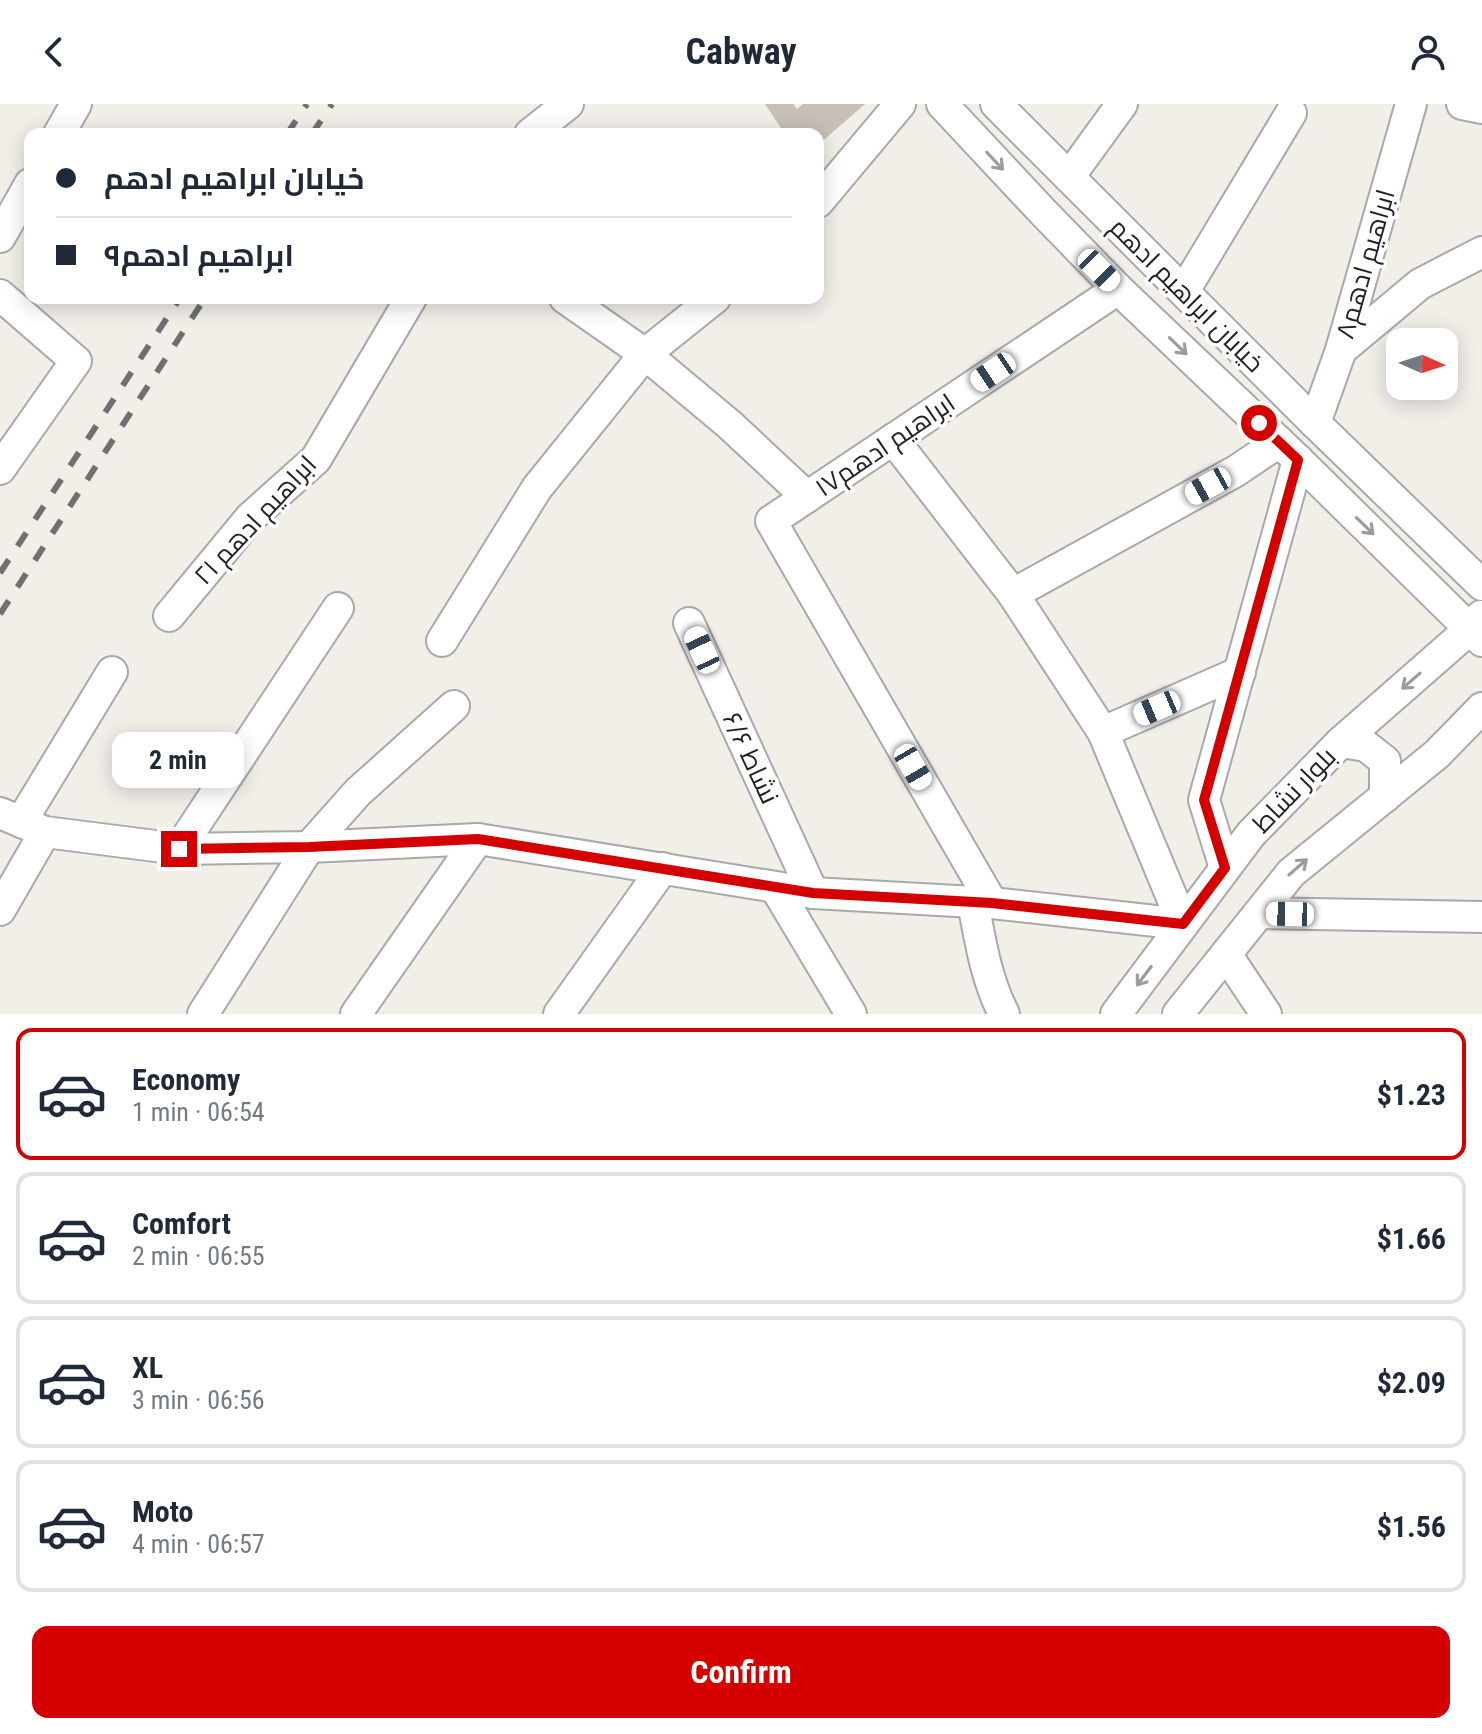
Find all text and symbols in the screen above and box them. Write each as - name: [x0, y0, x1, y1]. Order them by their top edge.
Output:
- icon: back: [32, 30, 76, 74]
- icon: person: [1406, 30, 1450, 74]
- text: Cabway: [686, 31, 796, 73]
- one-way arrow: [986, 151, 1005, 171]
- text: خیابان ابراهیم ادهم: [104, 161, 364, 196]
- street label: ابراهیم ادهم۸: [1329, 186, 1403, 343]
- street label: خیابان ابراهیم ادهم: [1102, 212, 1270, 380]
- text: ابراهیم ادهم۹: [104, 238, 294, 273]
- car: [1074, 245, 1124, 295]
- north arrow: [1386, 328, 1458, 400]
- map controls: [1386, 328, 1458, 400]
- one-way arrow: [1168, 336, 1187, 355]
- car: [966, 349, 1020, 395]
- street label: ابراهیم ادهم۱۷: [810, 387, 962, 505]
- route start: [1241, 405, 1277, 441]
- street label: ابراهیم ادهم ۲۱: [188, 449, 325, 593]
- car: [1181, 464, 1235, 508]
- one-way arrow: [1355, 516, 1374, 535]
- car: [681, 623, 723, 677]
- one-way arrow: [1402, 671, 1422, 689]
- car: [1130, 688, 1184, 728]
- street label: نشاط ۶/۶: [717, 708, 785, 808]
- callout: 2 min: [113, 733, 245, 789]
- car: [891, 740, 935, 794]
- street label: بلوار نشاط: [1246, 741, 1342, 839]
- text: 2 min: [149, 745, 207, 775]
- route end: [161, 831, 197, 867]
- one-way arrow: [1288, 859, 1308, 877]
- car: [1266, 902, 1314, 926]
- one-way arrow: [1136, 965, 1153, 986]
- icon: car: [36, 1058, 108, 1130]
- text: Economy: [132, 1062, 240, 1097]
- text: $1.23: [1377, 1077, 1446, 1112]
- text: 1 min · 06:54: [132, 1097, 265, 1127]
- icon: car: [36, 1202, 108, 1274]
- text: Comfort: [132, 1206, 231, 1241]
- text: $1.66: [1377, 1221, 1446, 1256]
- text: 2 min · 06:55: [132, 1241, 265, 1271]
- icon: car: [36, 1346, 108, 1418]
- text: XL: [132, 1350, 163, 1385]
- text: $2.09: [1377, 1365, 1446, 1400]
- text: 3 min · 06:56: [132, 1385, 265, 1415]
- icon: car: [36, 1490, 108, 1562]
- text: Moto: [132, 1494, 193, 1529]
- text: $1.56: [1377, 1509, 1446, 1544]
- text: 4 min · 06:57: [132, 1529, 265, 1559]
- button: Confirm: [32, 1626, 1450, 1718]

